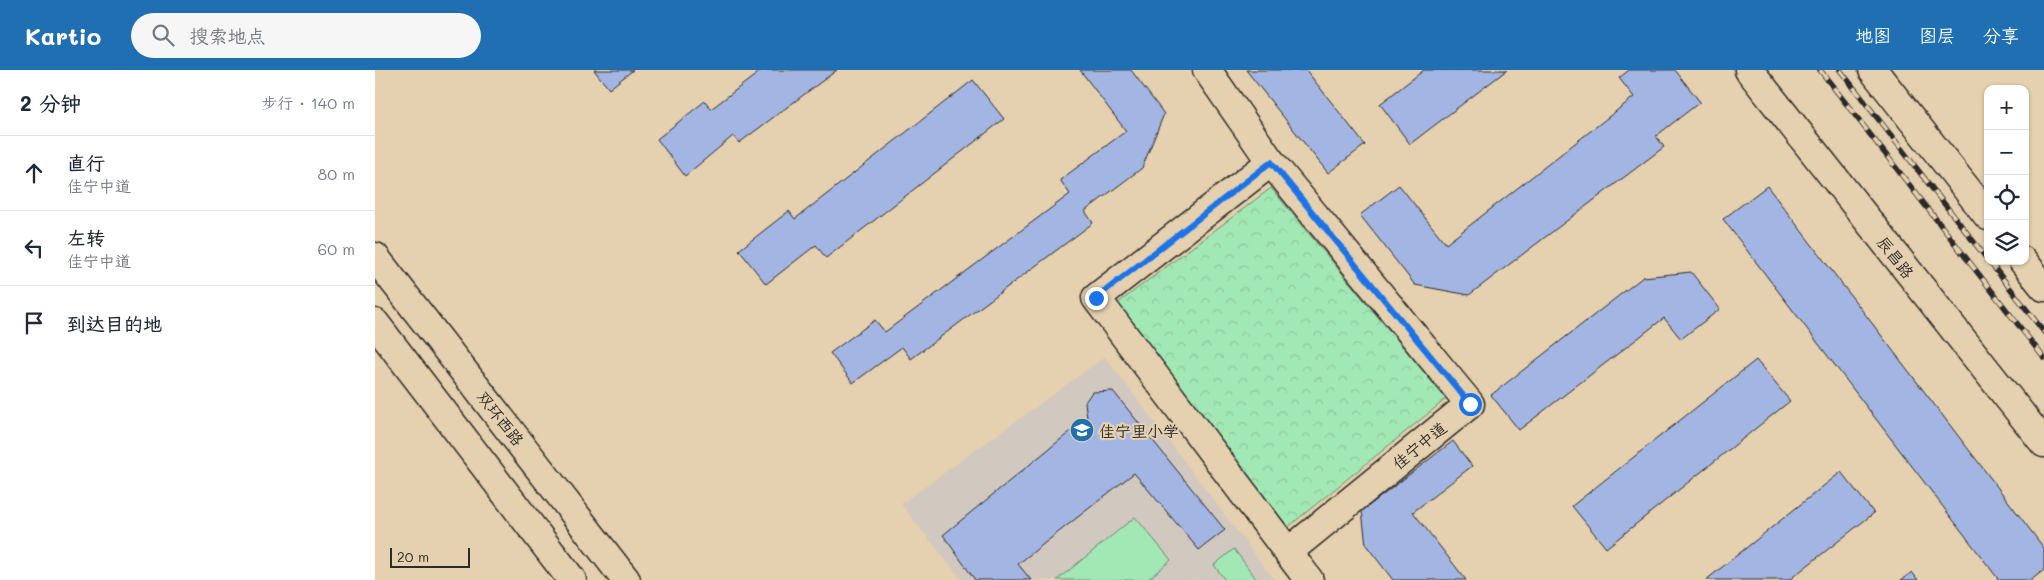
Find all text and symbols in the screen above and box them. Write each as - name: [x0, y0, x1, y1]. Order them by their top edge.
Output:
- search box: [131, 13, 481, 58]
- text: Kartio: [25, 20, 101, 51]
- icon: search: [149, 21, 177, 49]
- text: 搜索地点: [189, 23, 265, 48]
- text: 地图: [1855, 23, 1891, 47]
- text: 图层: [1919, 23, 1955, 47]
- text: 分享: [1983, 23, 2019, 47]
- map controls: [1984, 85, 2029, 265]
- button: +: [1984, 85, 2029, 130]
- text: 2 分钟: [20, 89, 81, 116]
- text: 步行 · 140 m: [261, 92, 355, 113]
- button: −: [1984, 130, 2029, 175]
- text: 直行: [67, 150, 105, 175]
- icon: ahead: [20, 159, 48, 187]
- text: 80 m: [318, 163, 355, 184]
- text: 佳宁中道: [67, 175, 131, 196]
- button: locate: [1984, 175, 2029, 220]
- button: layers: [1984, 220, 2029, 265]
- text: 左转: [67, 225, 105, 250]
- street label: 辰昌路: [1873, 232, 1919, 282]
- icon: left: [20, 234, 48, 262]
- text: 60 m: [318, 238, 355, 259]
- text: 佳宁中道: [67, 250, 131, 271]
- route end: [1085, 287, 1108, 310]
- icon: arrive: [20, 309, 48, 337]
- text: 到达目的地: [67, 311, 162, 336]
- street label: 双环西路: [473, 386, 529, 450]
- route start: [1459, 393, 1482, 416]
- school or university icon: 佳宁里小学: [1069, 417, 1095, 443]
- street label: 佳宁中道: [1388, 417, 1450, 473]
- place label: 佳宁里小学: [1099, 420, 1179, 441]
- scale bar: [390, 545, 470, 568]
- text: 20 m: [397, 547, 429, 566]

